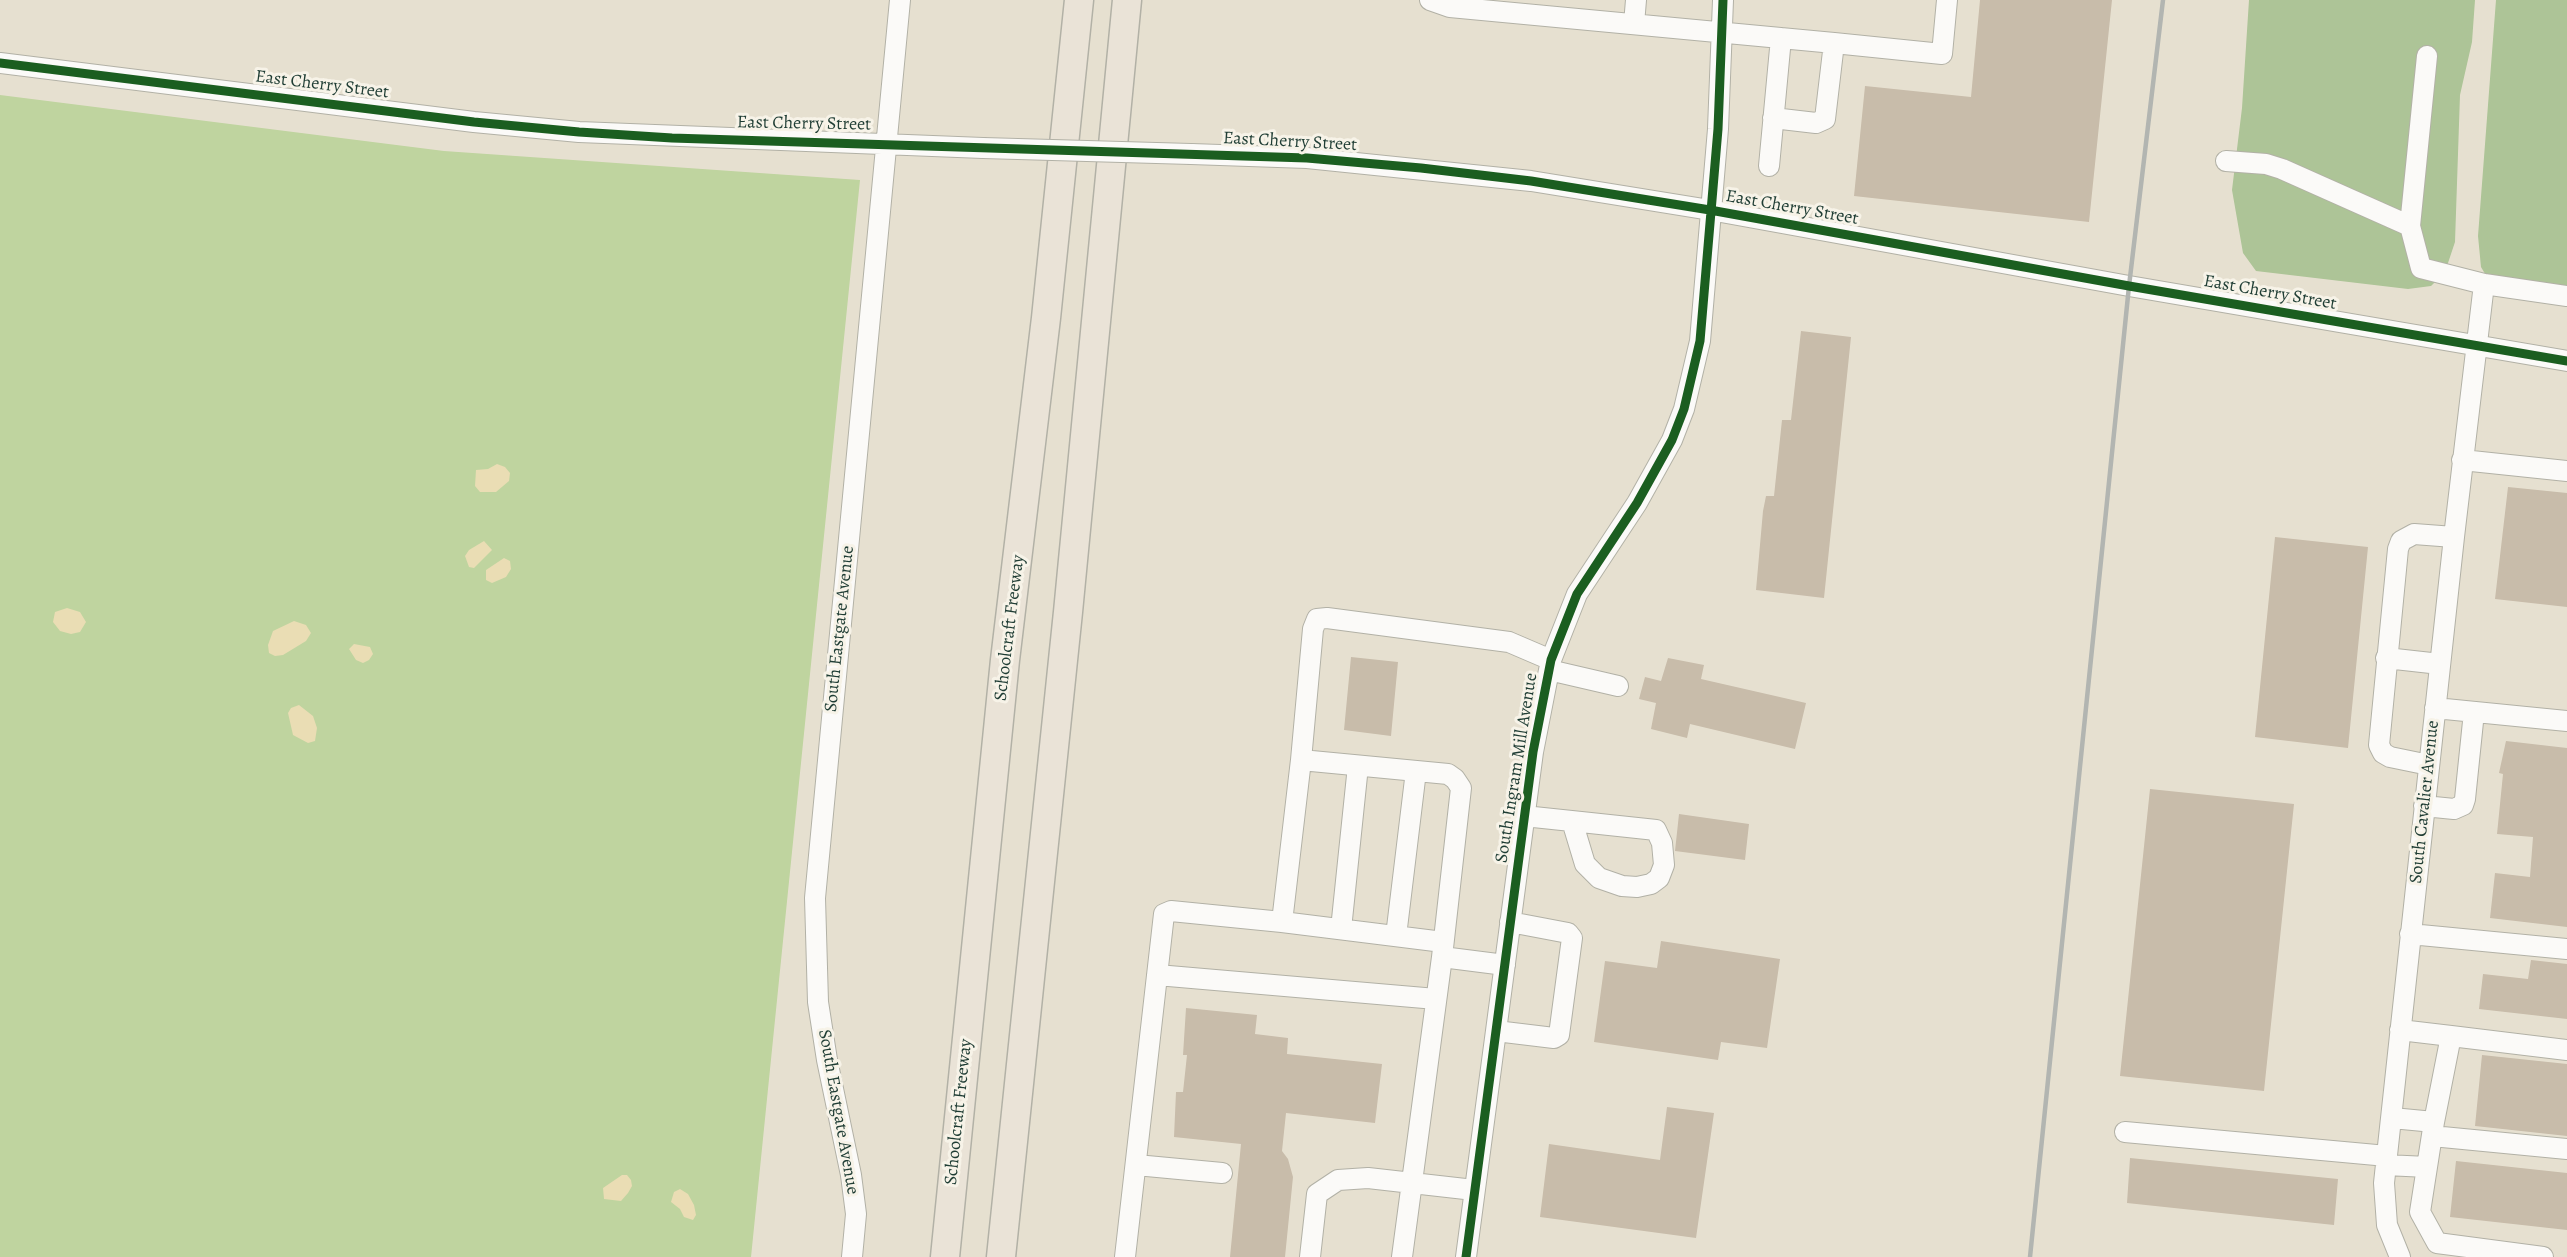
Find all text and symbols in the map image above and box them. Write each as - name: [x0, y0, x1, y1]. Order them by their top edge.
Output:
- street label: East Cherry Street: [254, 66, 390, 104]
- street label: East Cherry Street: [737, 112, 871, 136]
- street label: East Cherry Street: [1222, 128, 1358, 156]
- street label: East Cherry Street: [1724, 186, 1860, 230]
- street label: East Cherry Street: [2202, 271, 2338, 315]
- street label: South Eastgate Avenue: [821, 545, 859, 713]
- street label: Schoolcraft Freeway: [990, 554, 1030, 702]
- street label: South Ingram Mill Avenue: [1491, 672, 1543, 864]
- street label: South Cavalier Avenue: [2406, 719, 2444, 885]
- street label: South Eastgate Avenue: [813, 1028, 863, 1196]
- street label: Schoolcraft Freeway: [941, 1038, 977, 1186]

